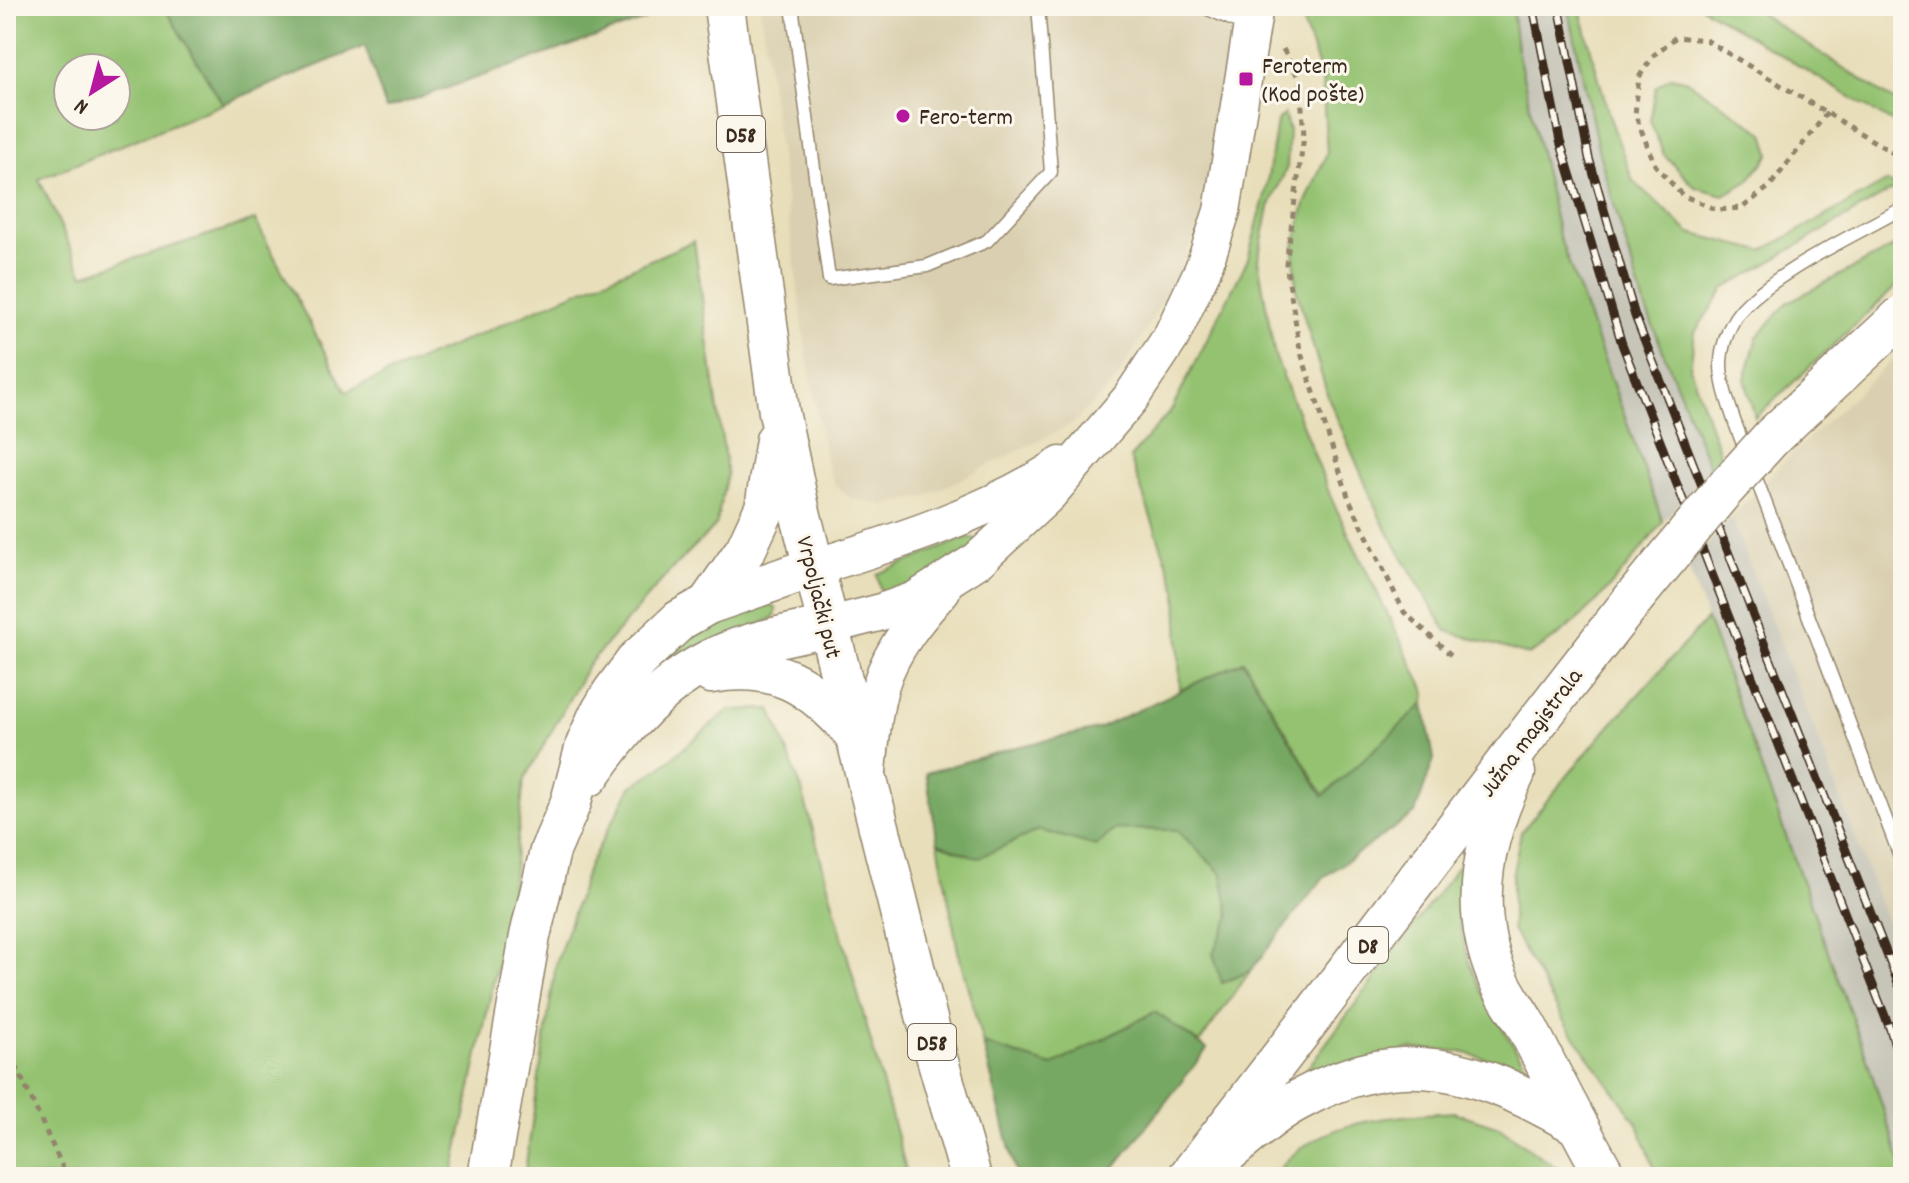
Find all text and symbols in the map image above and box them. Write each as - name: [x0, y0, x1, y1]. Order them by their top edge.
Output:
- place label: Feroterm (Kod pošte): [1262, 51, 1364, 113]
- north arrow: [52, 52, 132, 132]
- marker: Feroterm (Kod pošte): [1237, 70, 1255, 88]
- text: N: [69, 90, 96, 121]
- place label: Fero-term: [919, 102, 1013, 136]
- marker: Fero-term: [894, 107, 912, 125]
- road number: D58: [717, 116, 765, 152]
- street label: Vrpoljački put: [785, 533, 849, 663]
- street label: Južna magistrala: [1472, 662, 1593, 806]
- road number: D8: [1348, 927, 1388, 963]
- road number: D58: [908, 1024, 956, 1060]

